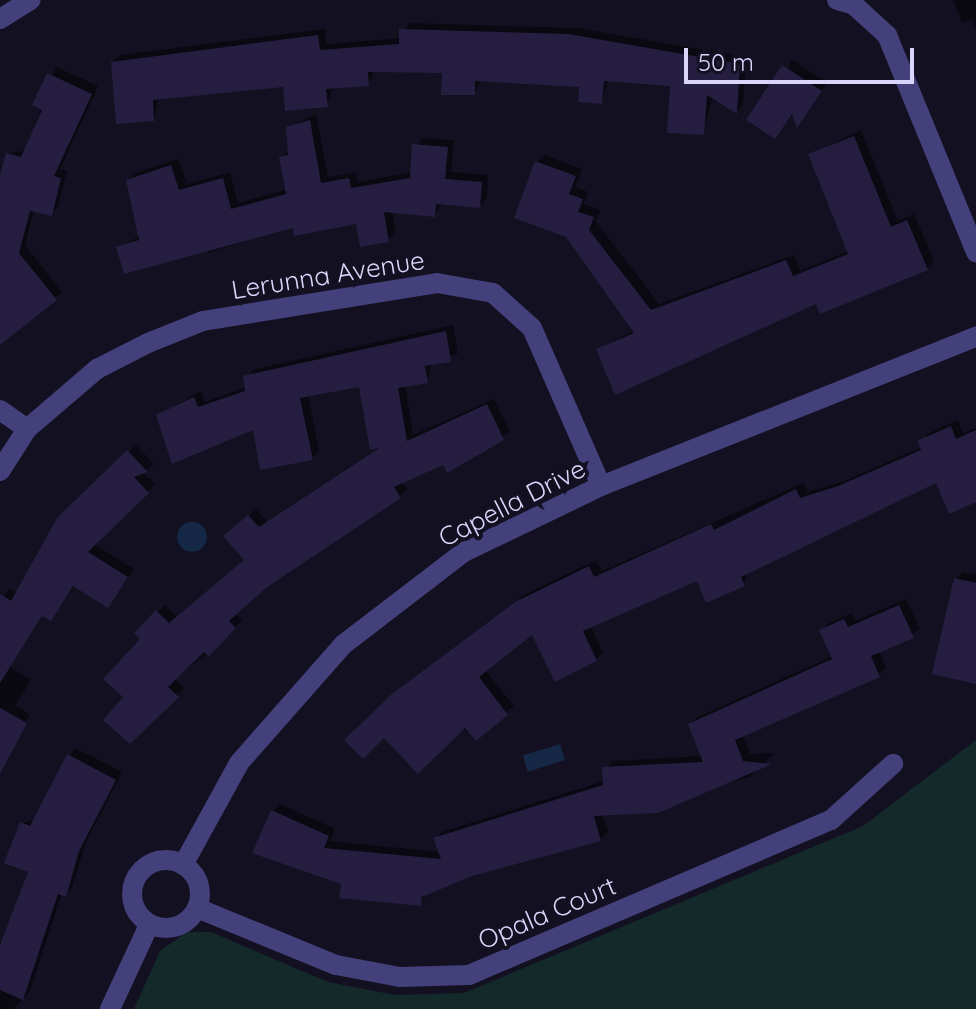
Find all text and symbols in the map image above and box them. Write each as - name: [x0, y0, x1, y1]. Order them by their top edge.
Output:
- scale bar: [688, 32, 918, 82]
- text: 50 m: [698, 47, 754, 77]
- street label: Lerunna Avenue: [229, 244, 427, 306]
- street label: Capella Drive: [433, 453, 591, 553]
- street label: Opala Court: [473, 870, 621, 956]

